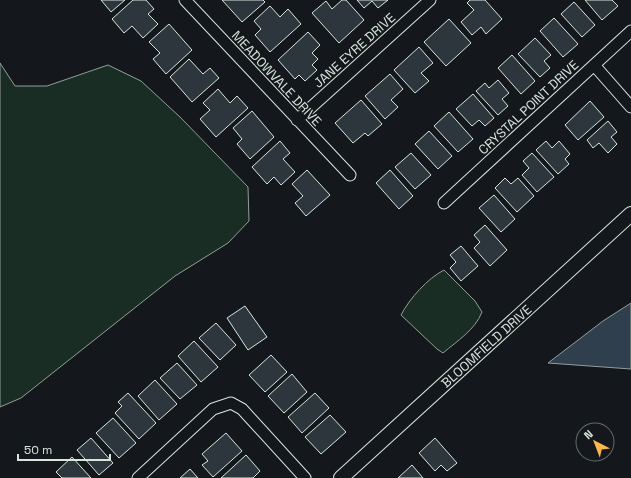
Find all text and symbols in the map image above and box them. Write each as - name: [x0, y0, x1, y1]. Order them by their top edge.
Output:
- street label: JANE EYRE DRIVE: [310, 9, 399, 92]
- street label: MEADOWVALE DRIVE: [228, 27, 325, 129]
- street label: CRYSTAL POINT DRIVE: [475, 56, 582, 158]
- street label: BLOOMFIELD DRIVE: [438, 301, 535, 392]
- north arrow: [575, 422, 615, 462]
- text: N: [581, 427, 596, 442]
- scale bar: [18, 436, 110, 462]
- text: 50 m: [24, 442, 52, 458]

